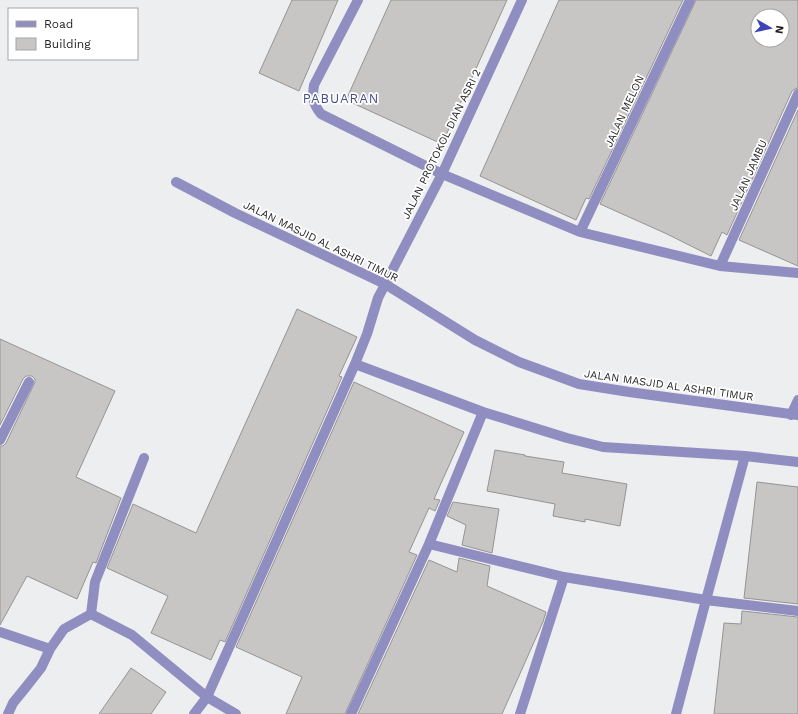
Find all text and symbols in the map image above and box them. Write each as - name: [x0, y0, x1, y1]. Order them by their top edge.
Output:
- legend: [8, 8, 138, 60]
- north arrow: [750, 8, 790, 48]
- text: Road: [44, 17, 73, 31]
- text: N: [772, 24, 786, 35]
- text: Building: [44, 37, 91, 51]
- street label: JALAN PROTOKOL DIAN ASRI 2: [399, 67, 484, 221]
- street label: JALAN MELON: [602, 73, 647, 149]
- district label: PABUARAN: [303, 91, 379, 106]
- street label: JALAN JAMBU: [727, 138, 770, 213]
- street label: JALAN MASJID AL ASHRI TIMUR: [241, 198, 400, 285]
- street label: JALAN MASJID AL ASHRI TIMUR: [583, 367, 754, 404]

